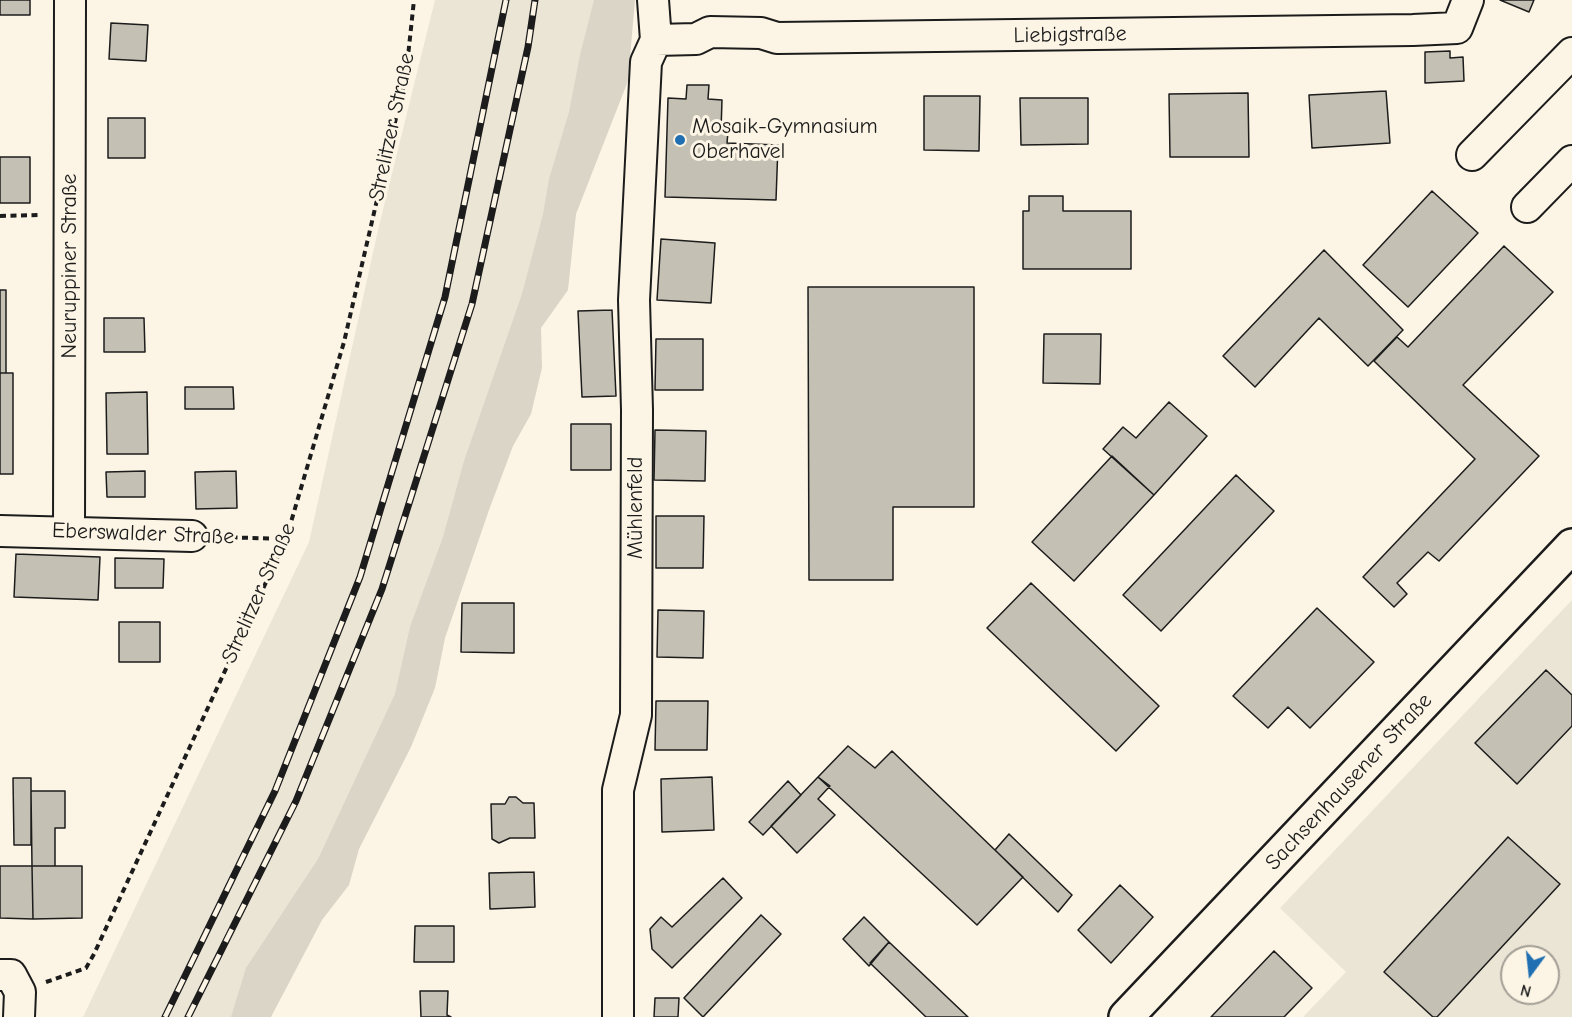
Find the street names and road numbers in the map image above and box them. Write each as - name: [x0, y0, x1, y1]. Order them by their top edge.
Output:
- street label: Liebigstraße: [1013, 21, 1127, 49]
- street label: Strelitzer Straße: [363, 51, 421, 203]
- street label: Neuruppiner Straße: [57, 173, 83, 359]
- street label: Mühlenfeld: [623, 457, 649, 559]
- street label: Eberswalder Straße: [51, 518, 235, 550]
- street label: Strelitzer Straße: [216, 519, 302, 667]
- street label: Sachsenhausener Straße: [1260, 688, 1438, 876]

